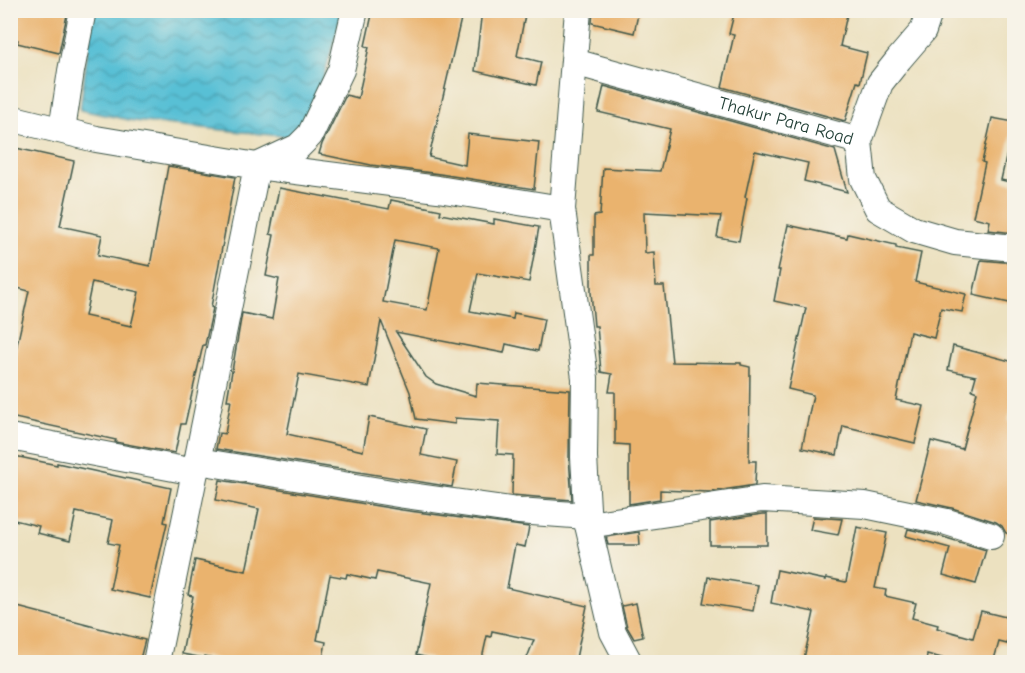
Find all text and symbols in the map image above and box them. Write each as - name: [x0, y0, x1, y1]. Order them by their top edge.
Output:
- street label: Thakur Para Road: [716, 92, 856, 149]

